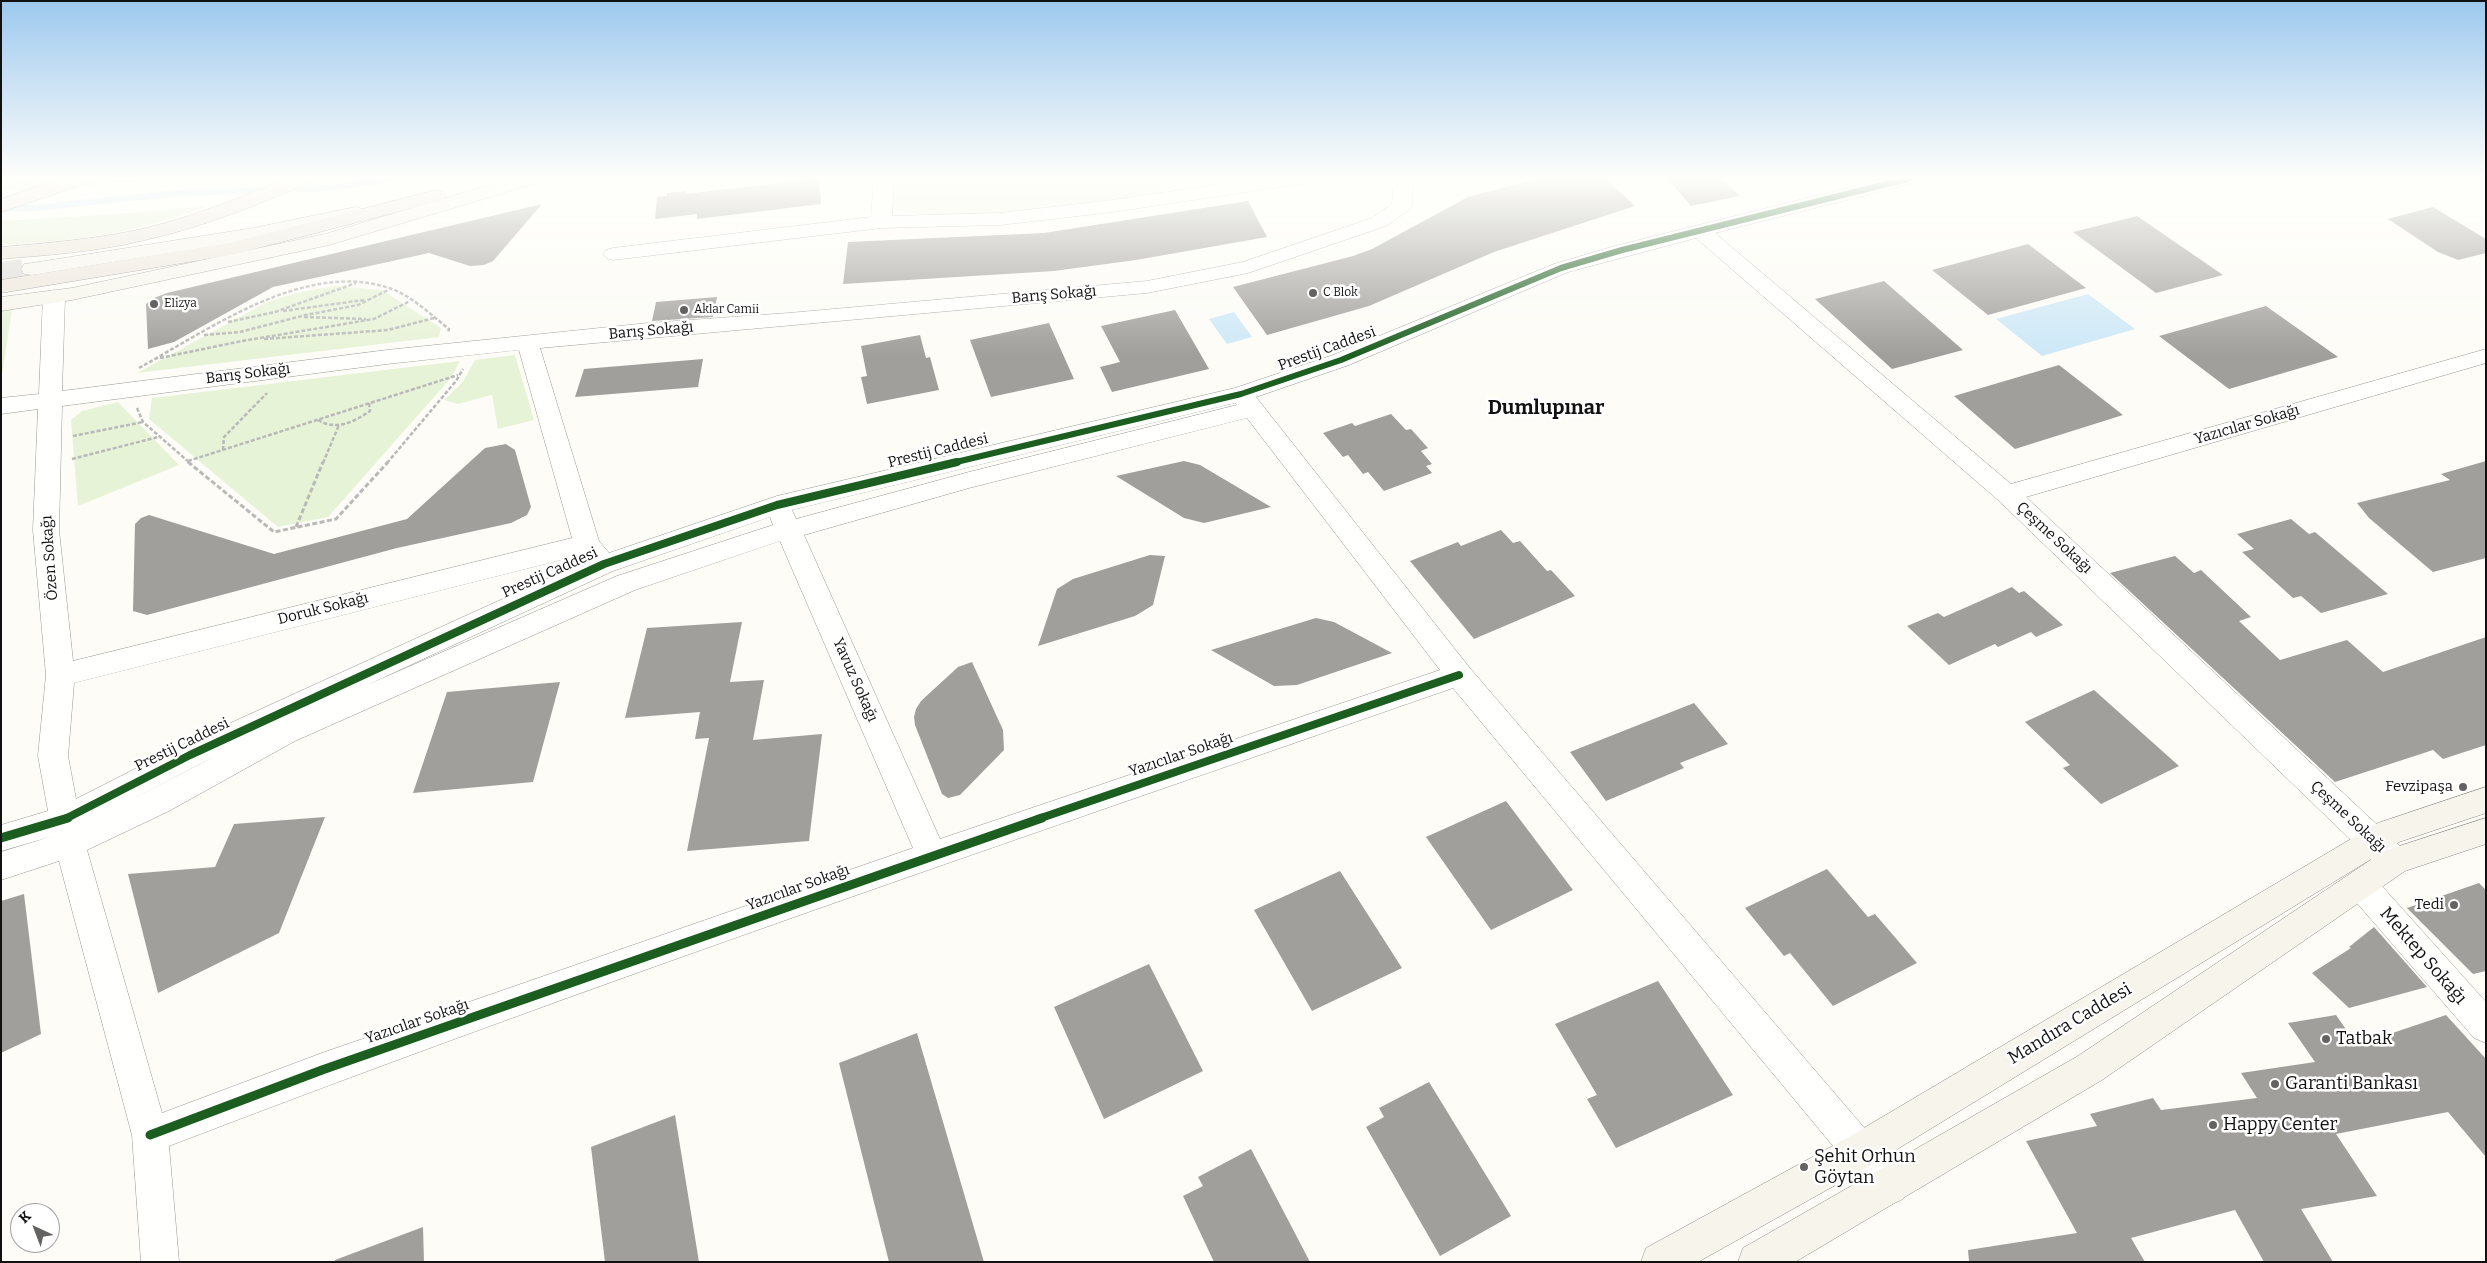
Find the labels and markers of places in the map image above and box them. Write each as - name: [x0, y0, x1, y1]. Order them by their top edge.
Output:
- place label: C Blok: [1323, 286, 1358, 300]
- marker: C Blok: [1307, 287, 1319, 299]
- place label: Elizya: [164, 297, 197, 311]
- marker: Elizya: [148, 298, 160, 310]
- place label: Aklar Camii: [694, 303, 759, 317]
- marker: Aklar Camii: [678, 304, 690, 316]
- place label: Fevzipaşa: [2385, 778, 2453, 796]
- marker: Fevzipaşa: [2457, 781, 2469, 793]
- place label: Tedi: [2414, 896, 2444, 914]
- marker: Tedi: [2448, 899, 2460, 911]
- place label: Tatbak: [2336, 1028, 2392, 1050]
- marker: Tatbak: [2320, 1033, 2332, 1045]
- place label: Garanti Bankası: [2285, 1073, 2418, 1095]
- marker: Garanti Bankası: [2269, 1078, 2281, 1090]
- place label: Happy Center: [2223, 1114, 2338, 1136]
- marker: Happy Center: [2207, 1119, 2219, 1131]
- place label: Şehit Orhun Göytan: [1814, 1146, 1916, 1188]
- marker: Şehit Orhun Göytan: [1798, 1161, 1810, 1173]

